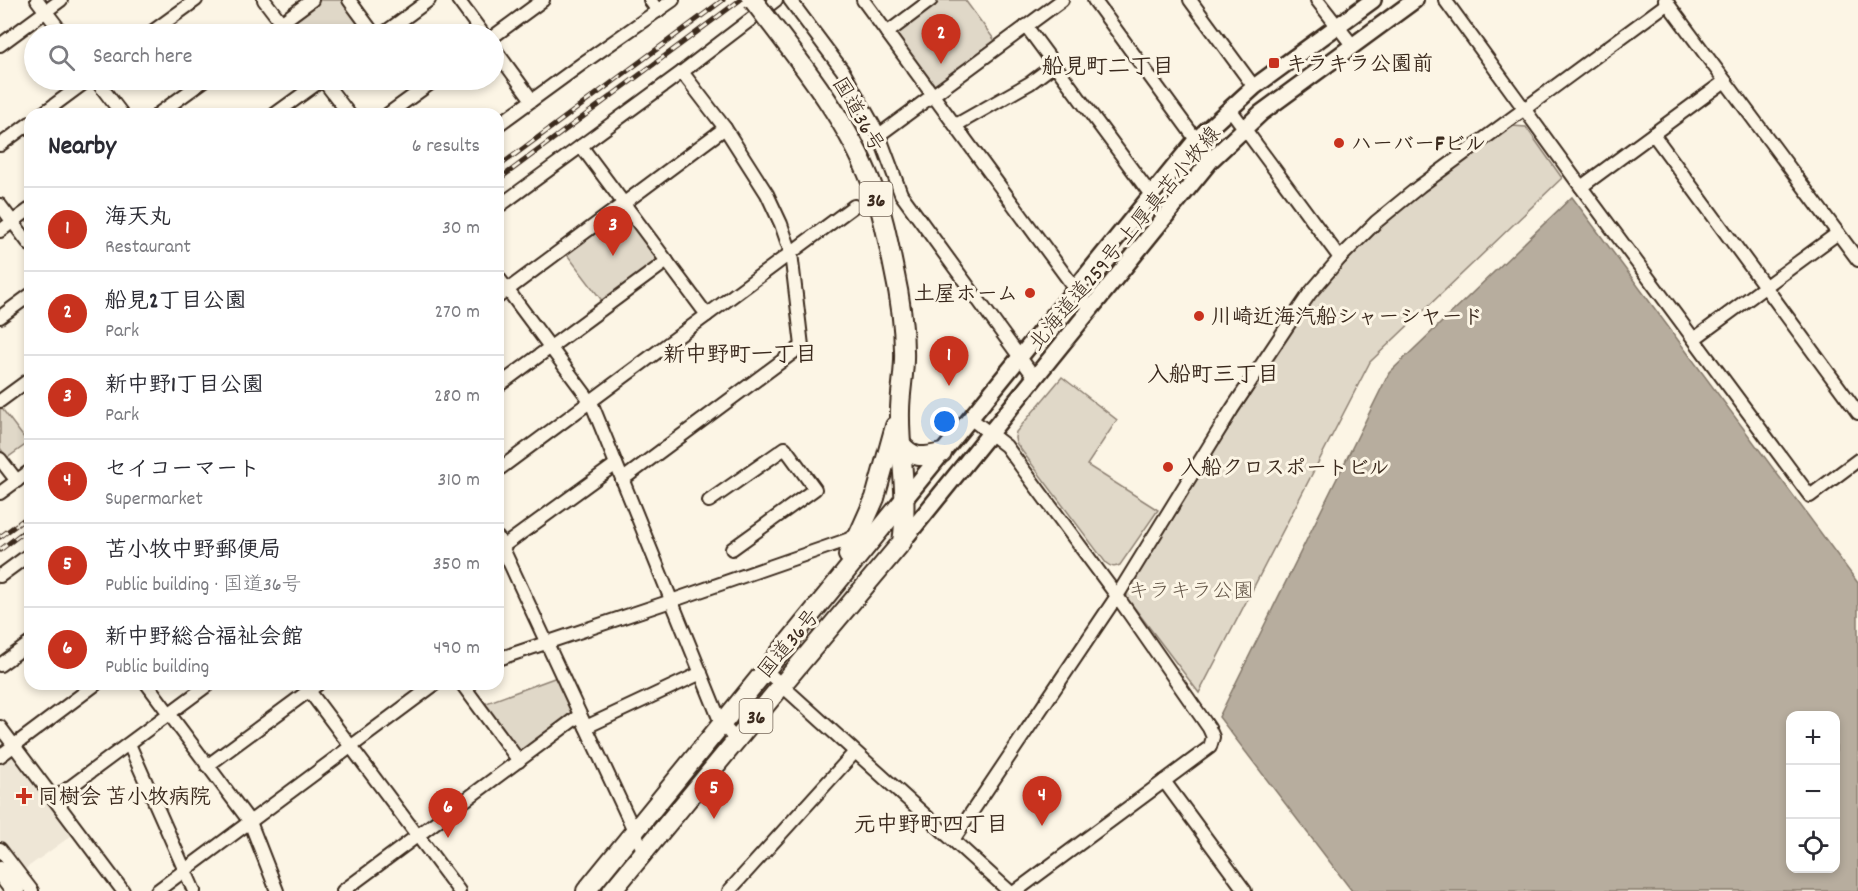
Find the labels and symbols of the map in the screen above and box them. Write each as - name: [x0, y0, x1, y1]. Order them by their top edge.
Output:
- pin: 2: [922, 14, 960, 64]
- place label: キラキラ公園前: [1286, 51, 1433, 81]
- district label: 船見町二丁目: [1042, 53, 1174, 84]
- marker: キラキラ公園前: [1267, 56, 1281, 70]
- street label: 国道36号: [823, 72, 890, 159]
- street label: 北海道道259号 上厚真苫小牧線: [1023, 121, 1229, 359]
- place label: ハーバーFビル: [1351, 131, 1486, 161]
- marker: ハーバーFビル: [1332, 136, 1346, 150]
- road number: 36: [860, 182, 892, 216]
- pin: 3: [594, 206, 632, 256]
- place label: 土屋ホーム: [914, 281, 1018, 311]
- marker: 土屋ホーム: [1023, 286, 1037, 300]
- place label: 川崎近海汽船シャーシヤード: [1211, 304, 1484, 334]
- marker: 川崎近海汽船シャーシヤード: [1192, 309, 1206, 323]
- pin: 1: [930, 336, 968, 386]
- district label: 新中野町一丁目: [663, 341, 817, 372]
- district label: 入船町三丁目: [1147, 361, 1279, 392]
- your location: [930, 407, 959, 436]
- place label: 入船クロスポートビル: [1180, 455, 1390, 485]
- marker: 入船クロスポートビル: [1161, 460, 1175, 474]
- park label: キラキラ公園: [1128, 578, 1254, 608]
- street label: 国道36号: [752, 604, 828, 686]
- road number: 36: [740, 699, 772, 733]
- pin: 5: [694, 770, 734, 819]
- pin: 4: [1022, 776, 1062, 826]
- place label: 同樹会 苫小牧病院: [38, 784, 211, 814]
- marker: 同樹会 苫小牧病院: [15, 787, 33, 805]
- pin: 6: [428, 788, 468, 838]
- district label: 元中野町四丁目: [854, 811, 1008, 842]

